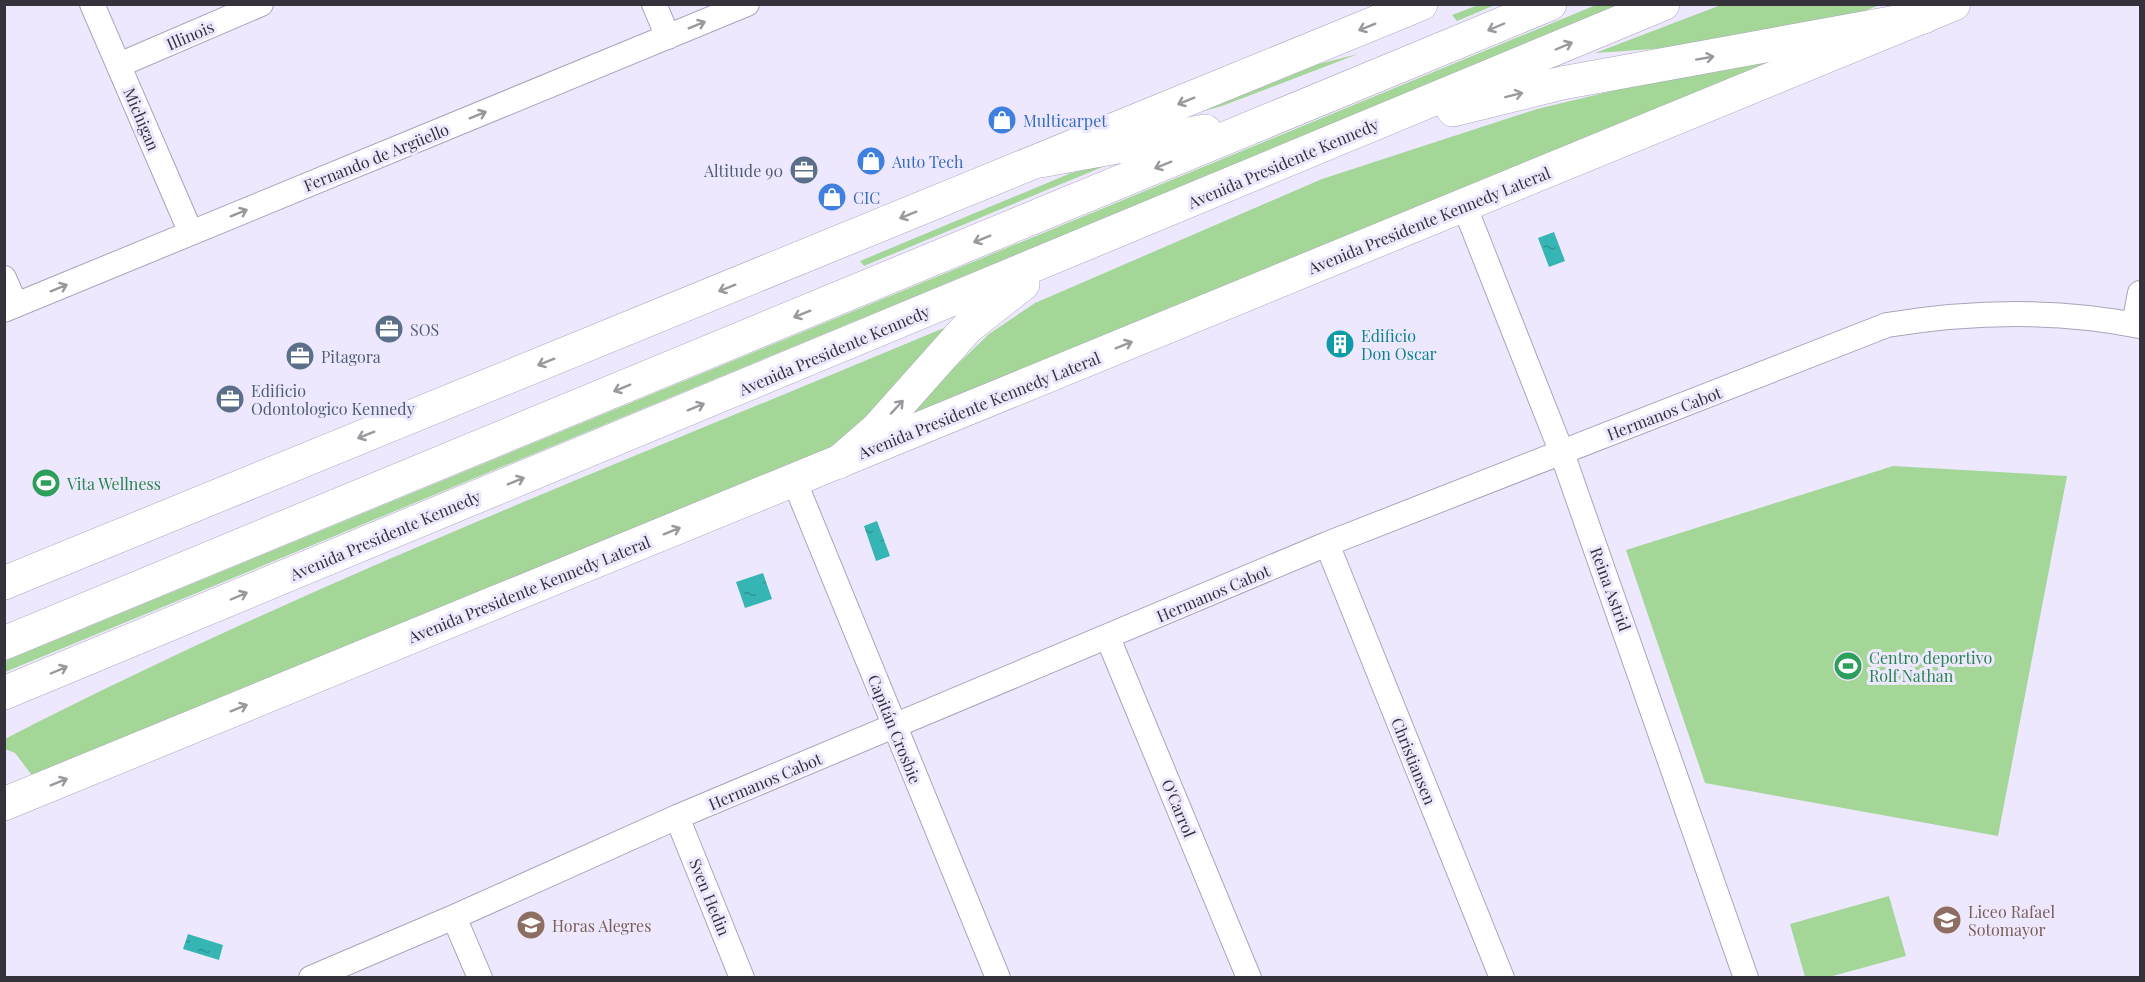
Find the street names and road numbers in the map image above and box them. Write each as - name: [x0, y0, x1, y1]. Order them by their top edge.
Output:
- street label: Illinois: [163, 16, 217, 54]
- street label: Michigan: [119, 84, 165, 154]
- street label: Avenida Presidente Kennedy: [1184, 113, 1381, 213]
- street label: Fernando de Argüello: [300, 118, 452, 196]
- street label: Avenida Presidente Kennedy Lateral: [1304, 162, 1554, 279]
- street label: Avenida Presidente Kennedy: [735, 300, 932, 400]
- street label: Avenida Presidente Kennedy Lateral: [854, 347, 1104, 464]
- street label: Hermanos Cabot: [1604, 381, 1725, 445]
- street label: Avenida Presidente Kennedy: [286, 485, 483, 585]
- street label: Avenida Presidente Kennedy Lateral: [404, 531, 654, 648]
- street label: Reina Astrid: [1586, 544, 1636, 634]
- street label: Hermanos Cabot: [1153, 560, 1273, 626]
- street label: Capitán Crosbie: [864, 671, 926, 787]
- street label: Christiansen: [1387, 714, 1441, 808]
- street label: Hermanos Cabot: [705, 748, 825, 814]
- street label: O'Carrol: [1157, 776, 1201, 841]
- street label: Sven Hedin: [685, 855, 735, 939]

